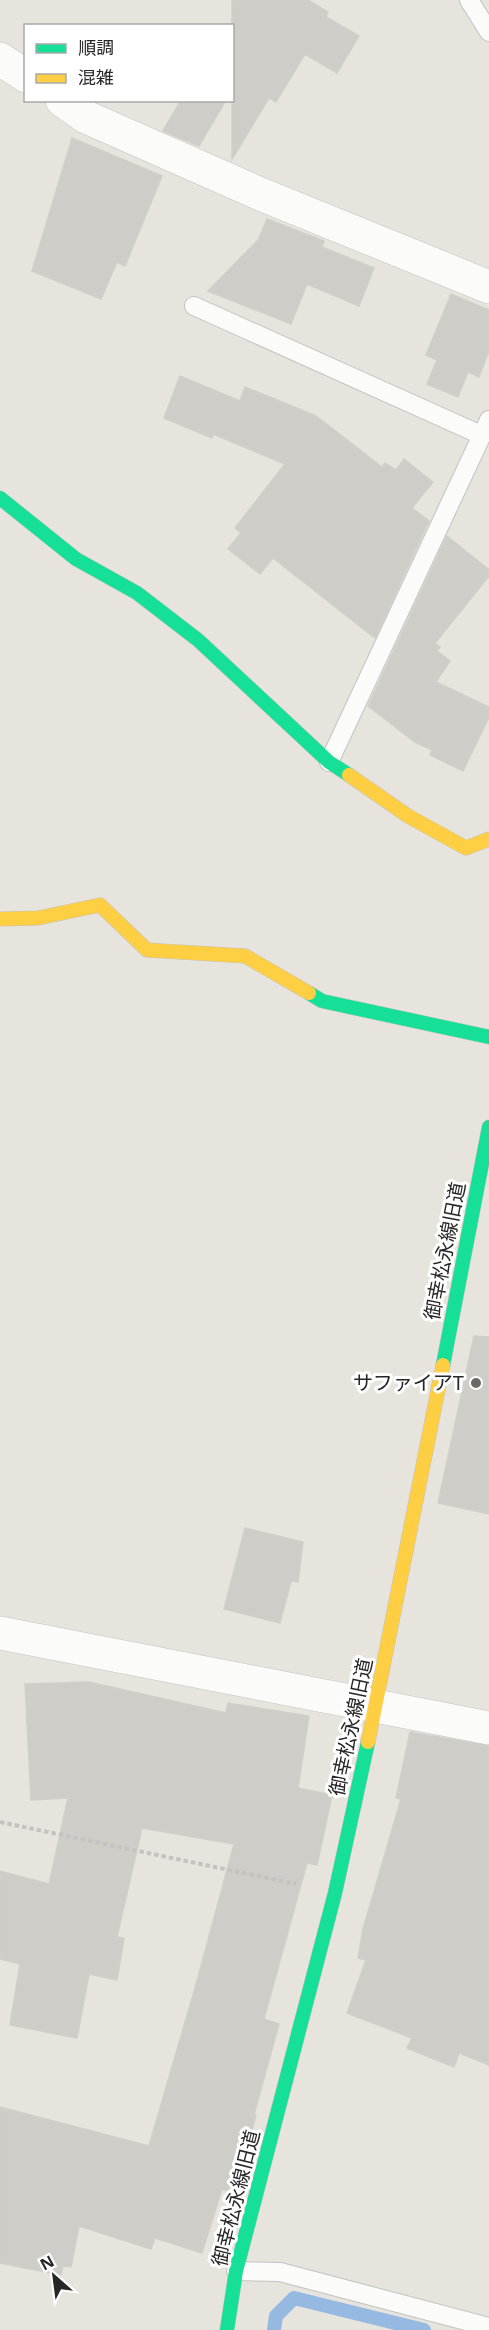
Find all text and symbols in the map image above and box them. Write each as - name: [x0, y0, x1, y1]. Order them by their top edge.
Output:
- legend: [24, 24, 234, 102]
- text: 順調: [78, 35, 114, 59]
- text: 混雑: [78, 65, 114, 89]
- street label: 御幸松永線旧道: [418, 1180, 471, 1322]
- place label: サファイアT: [353, 1369, 464, 1396]
- marker: サファイアT: [469, 1376, 483, 1390]
- street label: 御幸松永線旧道: [323, 1656, 378, 1798]
- street label: 御幸松永線旧道: [205, 2127, 266, 2269]
- north arrow: [24, 2246, 84, 2306]
- text: N: [36, 2250, 58, 2276]

